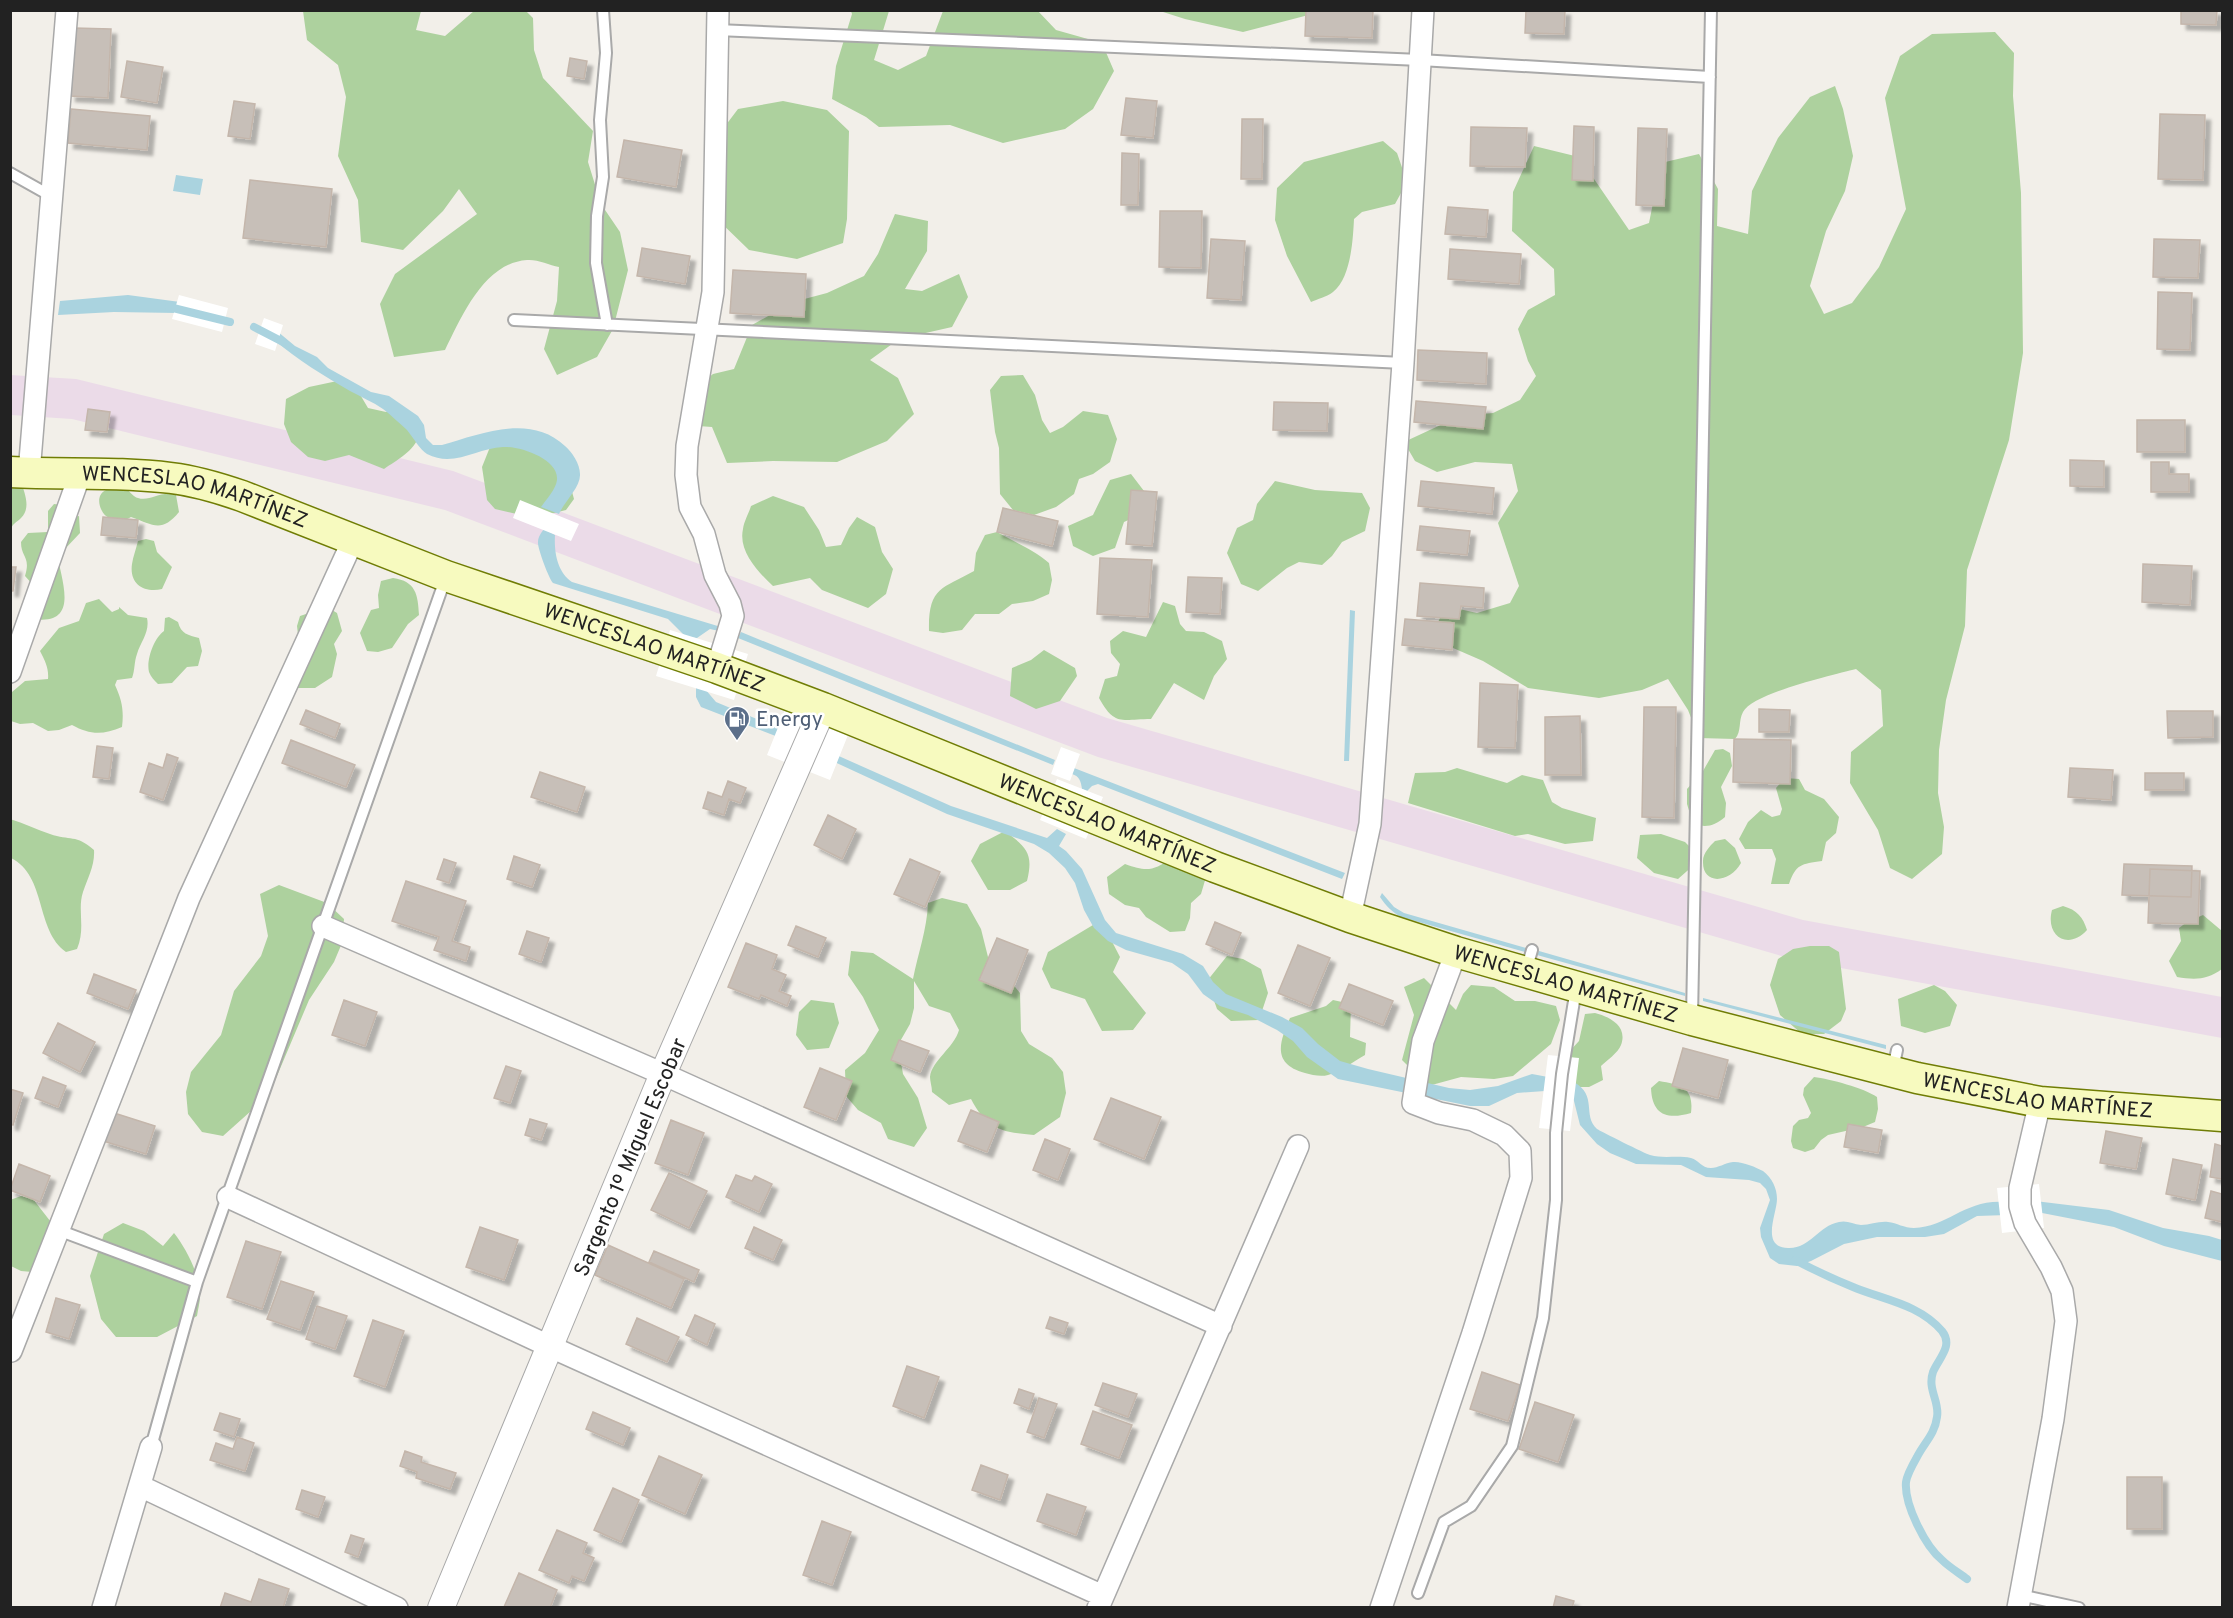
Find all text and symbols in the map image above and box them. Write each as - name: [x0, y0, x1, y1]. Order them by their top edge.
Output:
- street label: WENCESLAO MARTÍNEZ: [82, 461, 311, 535]
- street label: WENCESLAO MARTÍNEZ: [540, 598, 768, 700]
- fuel station icon: Energy: [722, 704, 752, 742]
- place label: Energy: [756, 707, 823, 734]
- street label: WENCESLAO MARTÍNEZ: [994, 769, 1220, 881]
- street label: WENCESLAO MARTÍNEZ: [1450, 940, 1681, 1030]
- street label: Sargento 1º Miguel Escobar: [569, 1034, 694, 1281]
- street label: WENCESLAO MARTÍNEZ: [1920, 1067, 2154, 1126]

